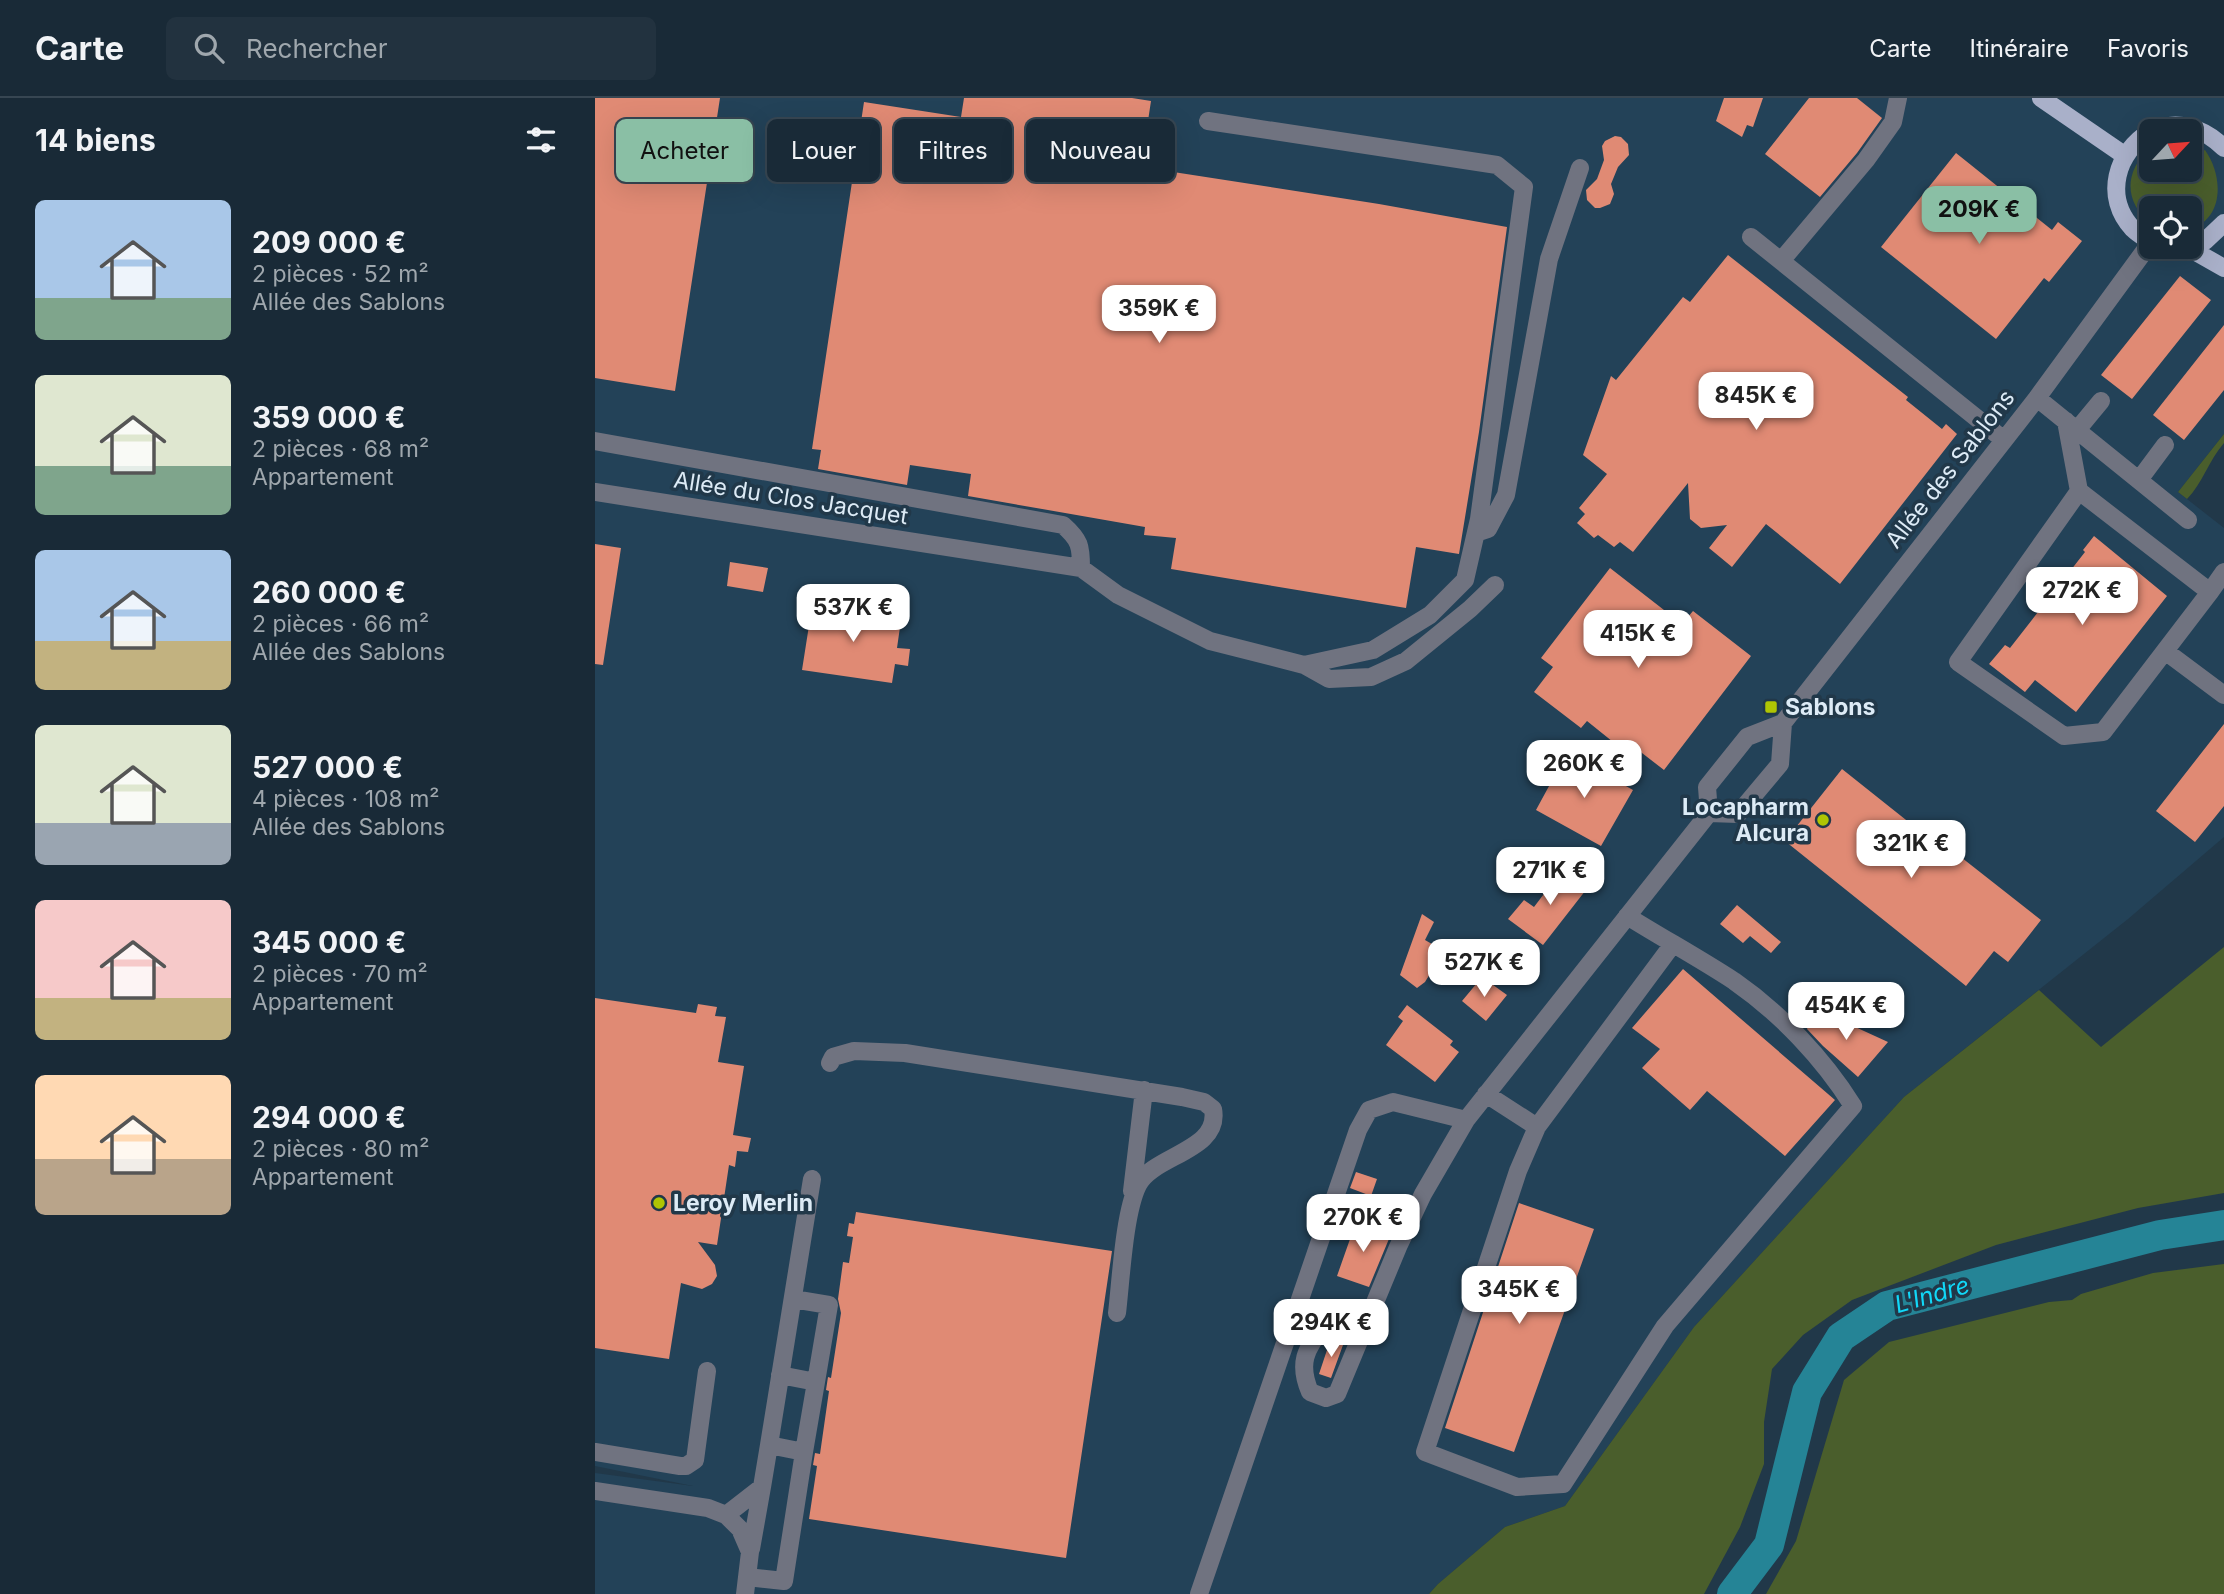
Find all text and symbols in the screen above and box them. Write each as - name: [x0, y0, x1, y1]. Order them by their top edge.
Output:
- search box: [166, 17, 656, 80]
- text: Carte: [35, 28, 124, 68]
- icon: search: [190, 29, 228, 67]
- text: Rechercher: [246, 33, 388, 64]
- text: Carte: [1869, 34, 1931, 63]
- text: Itinéraire: [1969, 34, 2069, 63]
- text: Favoris: [2107, 34, 2189, 63]
- chip: Acheter: [616, 119, 753, 182]
- chip: Louer: [767, 119, 880, 182]
- chip: Filtres: [894, 119, 1012, 182]
- chip: Nouveau: [1026, 119, 1175, 182]
- north arrow: [2139, 119, 2201, 182]
- map controls: [2139, 119, 2202, 259]
- icon: filters: [522, 121, 560, 159]
- text: 14 biens: [35, 122, 156, 158]
- pin: 209K €: [1922, 186, 2036, 246]
- text: 209K €: [1938, 195, 2020, 223]
- button: locate: [2139, 196, 2202, 259]
- text: 209 000 €: [252, 224, 406, 260]
- icon: home: [91, 228, 175, 312]
- text: 2 pièces · 52 m²: [252, 260, 429, 288]
- pin: 359K €: [1102, 286, 1216, 345]
- text: Allée des Sablons: [252, 288, 445, 316]
- text: 359K €: [1118, 294, 1200, 322]
- pin: 845K €: [1699, 372, 1813, 432]
- text: 845K €: [1715, 381, 1797, 409]
- street label: Allée des Sablons: [1879, 384, 2021, 554]
- text: 359 000 €: [252, 399, 405, 435]
- icon: home: [91, 403, 175, 487]
- text: 2 pièces · 68 m²: [252, 435, 429, 463]
- text: Appartement: [252, 463, 394, 491]
- street label: Allée du Clos Jacquet: [672, 466, 911, 530]
- pin: 272K €: [2025, 568, 2139, 627]
- text: 260 000 €: [252, 574, 406, 610]
- text: 272K €: [2042, 576, 2122, 604]
- icon: home: [91, 578, 175, 662]
- pin: 537K €: [796, 584, 910, 644]
- text: 537K €: [813, 593, 893, 621]
- text: 2 pièces · 66 m²: [252, 610, 429, 638]
- pin: 415K €: [1581, 610, 1695, 670]
- text: 415K €: [1599, 619, 1677, 647]
- text: Allée des Sablons: [252, 638, 445, 666]
- place label: Sablons: [1785, 693, 1876, 721]
- marker: Sablons: [1763, 699, 1779, 715]
- pin: 260K €: [1527, 740, 1641, 800]
- text: 527 000 €: [252, 749, 403, 785]
- text: 260K €: [1543, 749, 1625, 777]
- icon: home: [91, 753, 175, 837]
- text: 4 pièces · 108 m²: [252, 785, 440, 813]
- place label: Locapharm Alcura: [1682, 793, 1809, 847]
- marker: Locapharm Alcura: [1815, 812, 1831, 828]
- text: Allée des Sablons: [252, 813, 445, 841]
- pin: 321K €: [1854, 820, 1968, 880]
- text: 321K €: [1873, 829, 1950, 857]
- pin: 271K €: [1493, 848, 1607, 907]
- text: 271K €: [1512, 856, 1588, 884]
- text: 345 000 €: [252, 924, 406, 960]
- icon: home: [91, 928, 175, 1012]
- pin: 527K €: [1427, 940, 1541, 999]
- text: 527K €: [1444, 948, 1524, 976]
- text: 2 pièces · 70 m²: [252, 960, 428, 988]
- pin: 454K €: [1789, 982, 1903, 1042]
- text: Appartement: [252, 988, 394, 1016]
- text: 454K €: [1804, 991, 1888, 1019]
- text: 294 000 €: [252, 1099, 406, 1135]
- icon: home: [91, 1103, 175, 1187]
- text: 2 pièces · 80 m²: [252, 1135, 429, 1163]
- text: Appartement: [252, 1163, 394, 1191]
- place label: Leroy Merlin: [673, 1189, 813, 1217]
- pin: 270K €: [1306, 1194, 1420, 1254]
- marker: Leroy Merlin: [651, 1195, 667, 1211]
- text: 270K €: [1323, 1203, 1403, 1231]
- pin: 345K €: [1462, 1266, 1576, 1326]
- water label: L'Indre: [1891, 1270, 1973, 1319]
- text: 345K €: [1478, 1275, 1560, 1303]
- pin: 294K €: [1274, 1300, 1388, 1359]
- text: 294K €: [1290, 1308, 1372, 1336]

